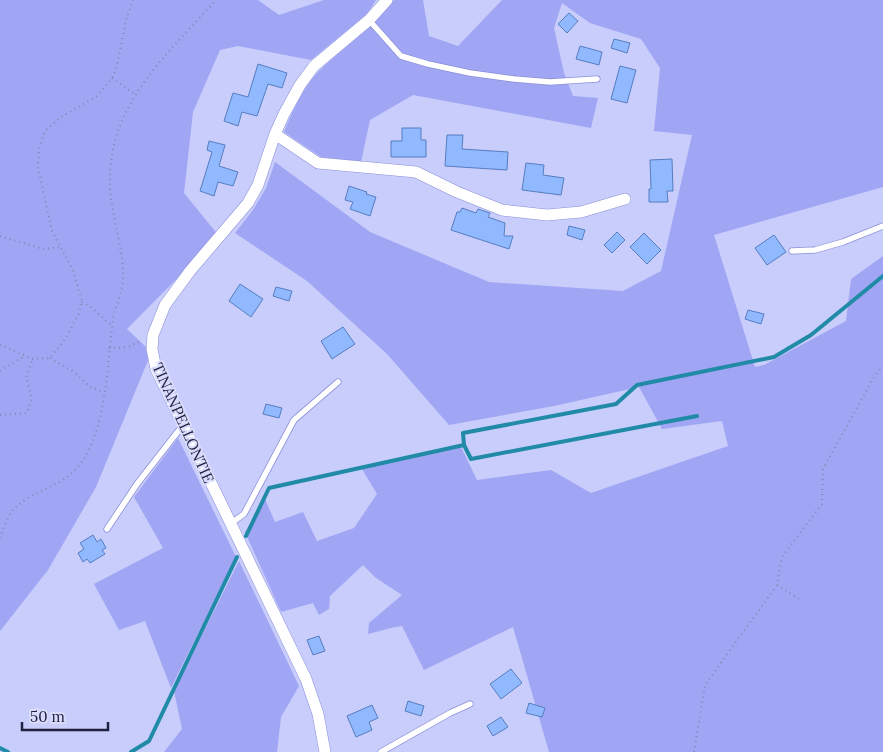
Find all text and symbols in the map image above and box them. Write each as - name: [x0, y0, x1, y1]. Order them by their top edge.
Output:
- street label: TINANPELLONTIE: [148, 360, 218, 486]
- scale bar: [22, 700, 109, 732]
- text: 50 m: [30, 707, 65, 726]

